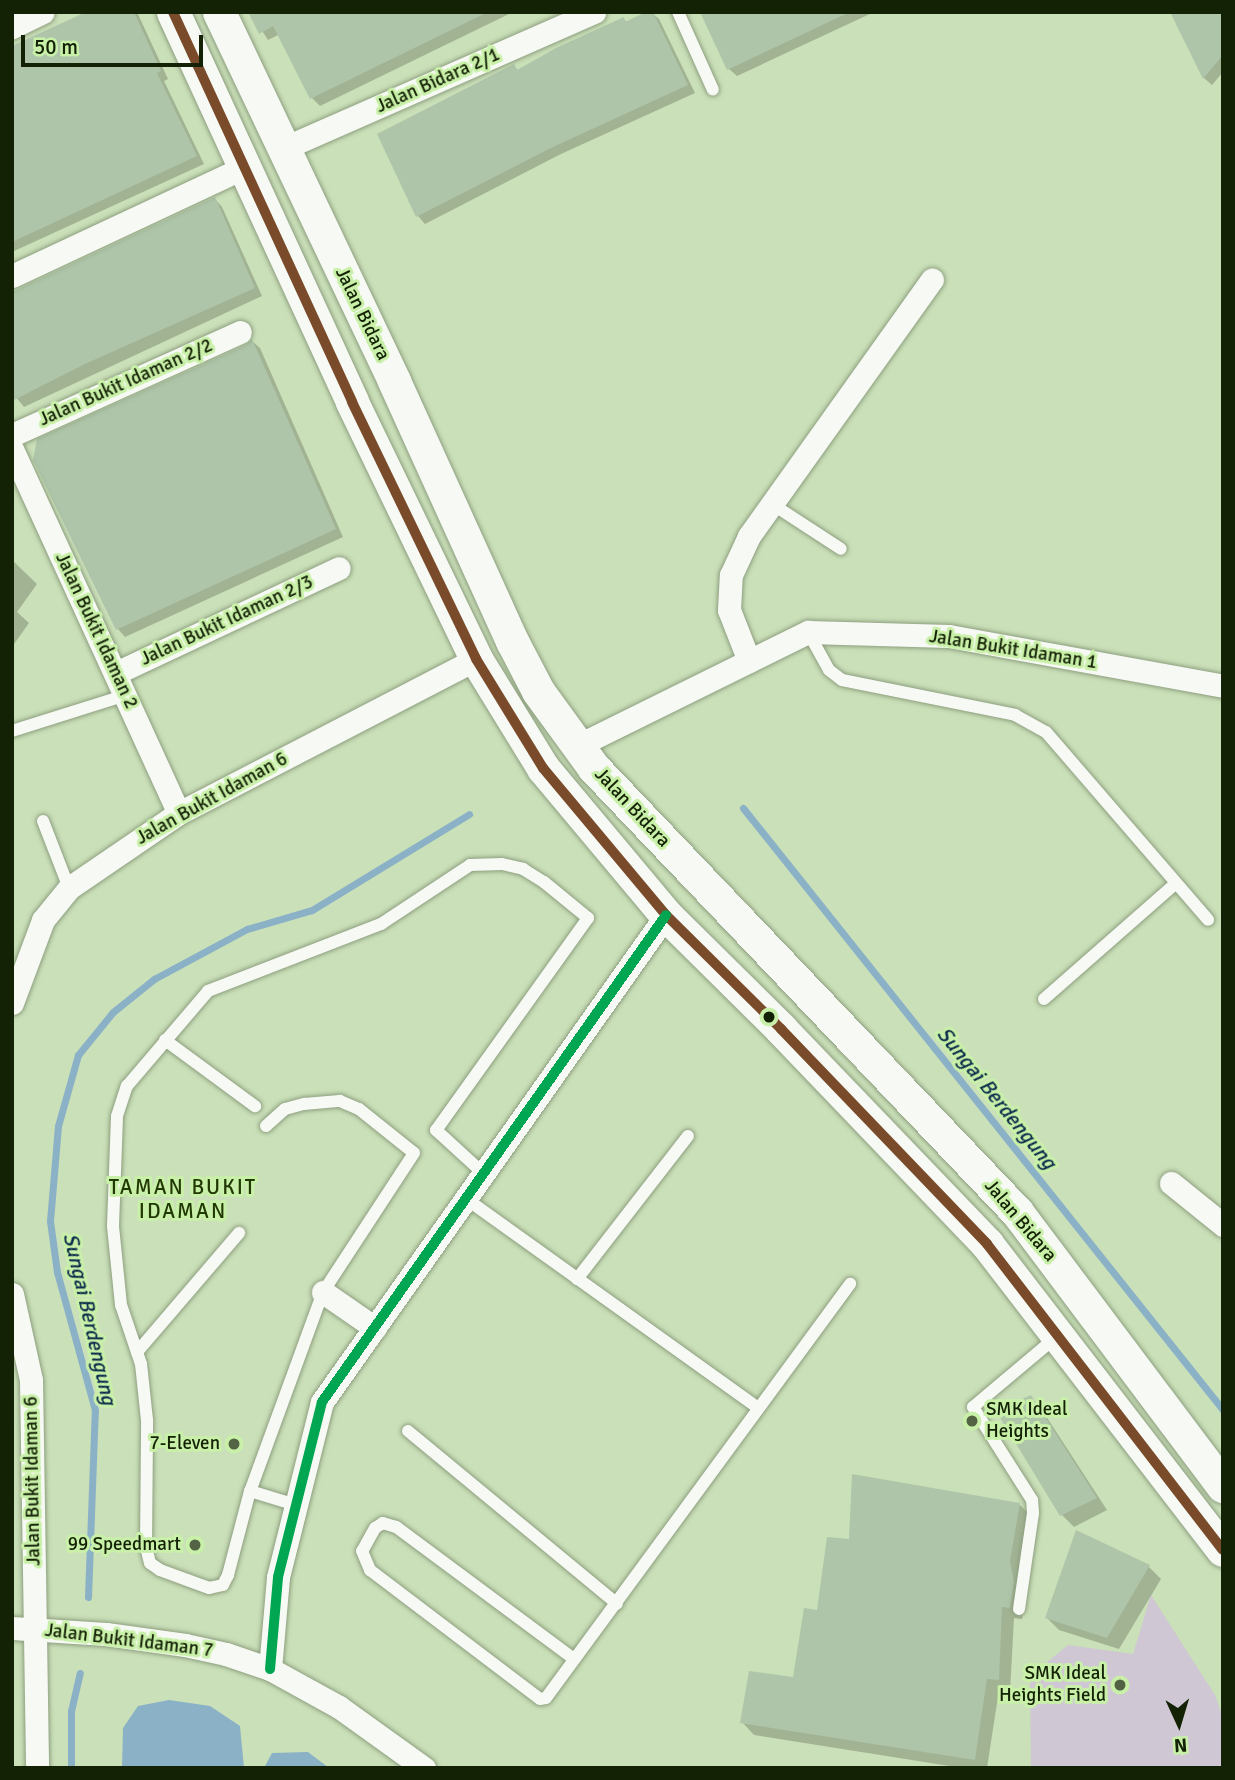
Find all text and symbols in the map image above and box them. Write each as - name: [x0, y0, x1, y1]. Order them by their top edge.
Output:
- scale bar: [24, 21, 206, 65]
- text: 50 m: [34, 34, 78, 60]
- street label: Jalan Bidara 2/1: [373, 44, 503, 118]
- street label: Jalan Bidara: [330, 264, 394, 364]
- street label: Jalan Bukit Idaman 2/2: [36, 334, 216, 432]
- street label: Jalan Bukit Idaman 2: [50, 549, 142, 713]
- street label: Jalan Bukit Idaman 2/3: [137, 571, 317, 671]
- street label: Jalan Bukit Idaman 1: [928, 625, 1098, 675]
- street label: Jalan Bukit Idaman 6: [132, 748, 292, 850]
- street label: Jalan Bidara: [589, 764, 675, 852]
- unlabelled marker: [762, 1010, 776, 1024]
- water label: Sungai Berdengung: [932, 1022, 1062, 1174]
- district label: TAMAN BUKIT IDAMAN: [110, 1174, 256, 1224]
- street label: Jalan Bidara: [979, 1175, 1061, 1267]
- water label: Sungai Berdengung: [58, 1231, 122, 1407]
- street label: Jalan Bukit Idaman 6: [20, 1396, 46, 1566]
- place label: SMK Ideal Heights: [986, 1399, 1068, 1443]
- marker: SMK Ideal Heights: [964, 1413, 980, 1429]
- place label: 7-Eleven: [149, 1433, 220, 1455]
- marker: 7-Eleven: [226, 1436, 242, 1452]
- place label: 99 Speedmart: [68, 1534, 181, 1556]
- marker: 99 Speedmart: [187, 1537, 203, 1553]
- street label: Jalan Bukit Idaman 7: [44, 1619, 214, 1663]
- place label: SMK Ideal Heights Field: [999, 1663, 1106, 1707]
- marker: SMK Ideal Heights Field: [1112, 1677, 1128, 1693]
- north arrow: [1144, 1689, 1214, 1759]
- text: N: [1173, 1733, 1188, 1757]

